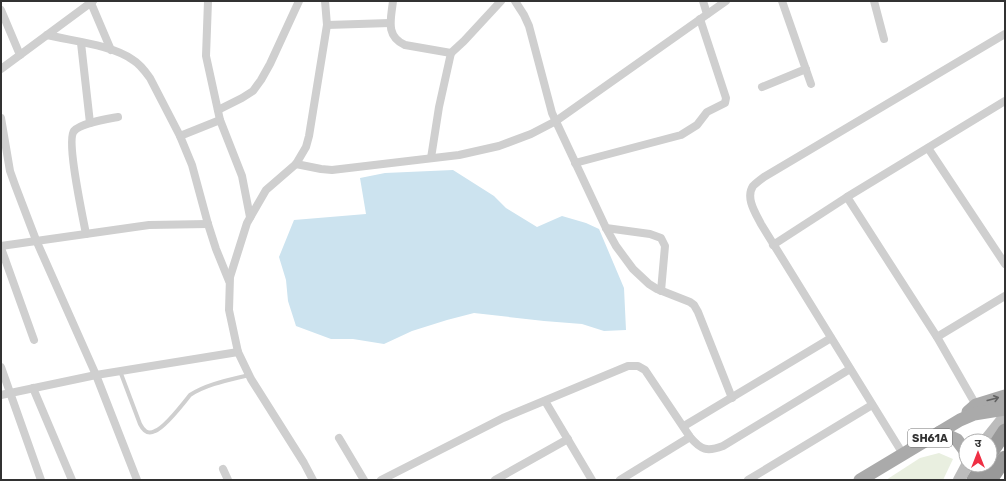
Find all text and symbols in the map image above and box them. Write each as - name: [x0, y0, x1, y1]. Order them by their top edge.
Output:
- one-way arrow: [987, 395, 1000, 402]
- road number: SH61A: [908, 429, 952, 447]
- north arrow: [958, 433, 998, 473]
- text: उ: [975, 437, 982, 450]

